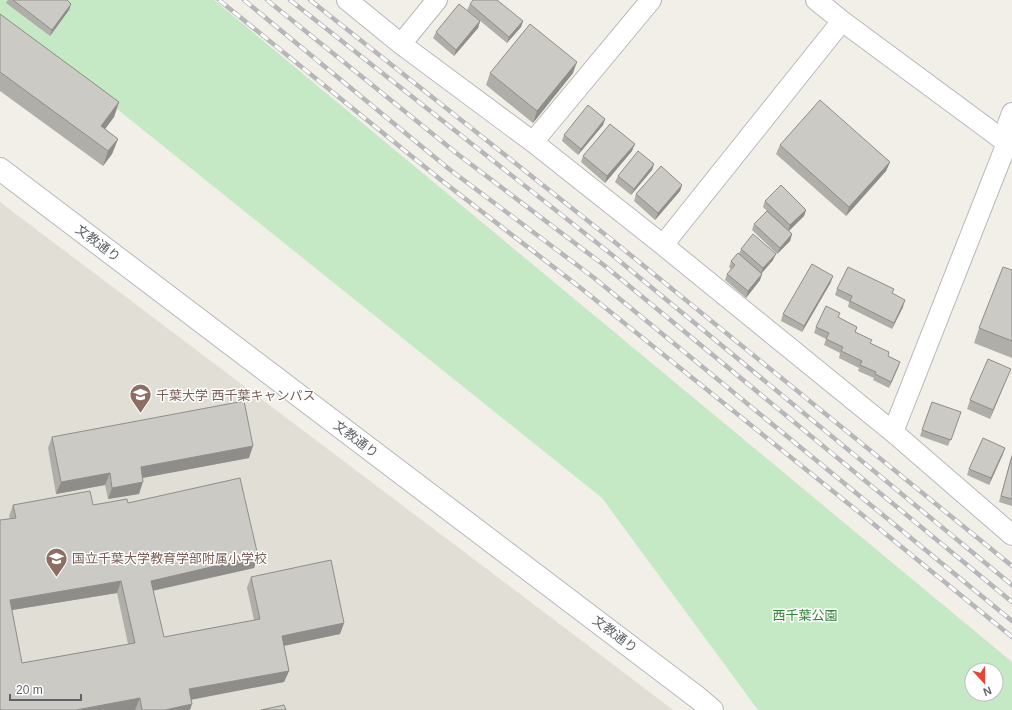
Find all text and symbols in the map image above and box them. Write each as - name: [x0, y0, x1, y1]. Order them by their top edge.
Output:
- street label: 文教通り: [73, 221, 123, 265]
- school or university icon: 千葉大学 西千葉キャンパス: [128, 382, 154, 415]
- place label: 千葉大学 西千葉キャンパス: [156, 388, 316, 403]
- street label: 文教通り: [331, 417, 381, 461]
- school or university icon: 国立千葉大学教育学部附属小学校: [43, 545, 69, 578]
- place label: 国立千葉大学教育学部附属小学校: [72, 551, 267, 566]
- park label: 西千葉公園: [772, 608, 838, 623]
- street label: 文教通り: [590, 612, 640, 656]
- north arrow: [964, 662, 1004, 702]
- scale bar: [10, 676, 81, 702]
- text: 20 m: [16, 683, 43, 697]
- text: N: [982, 684, 993, 698]

